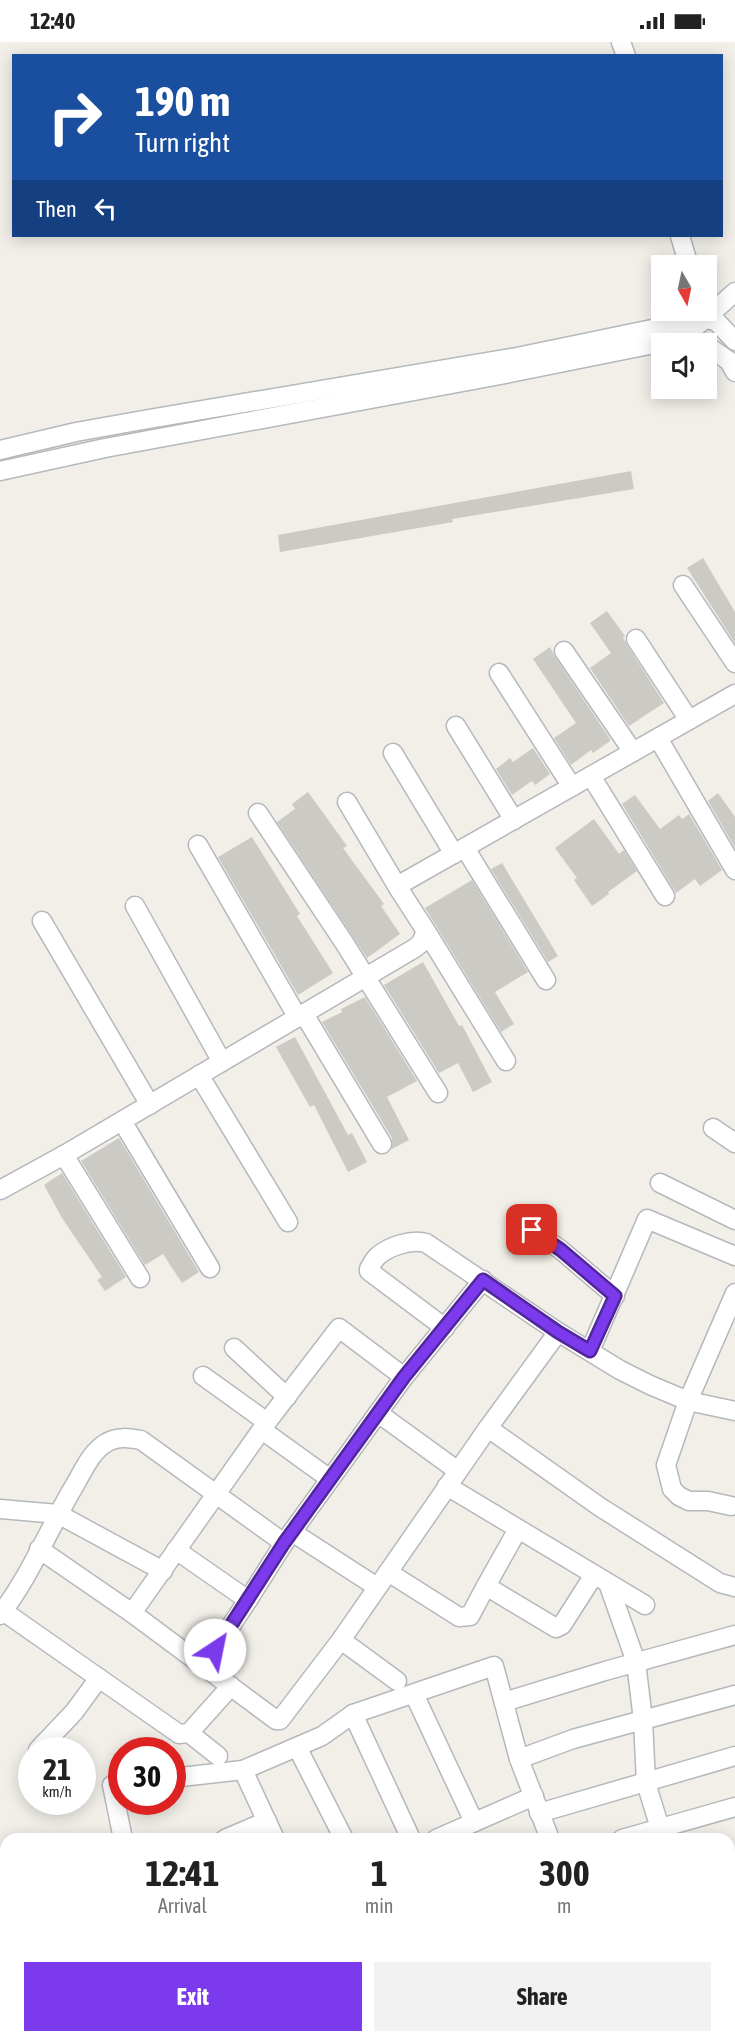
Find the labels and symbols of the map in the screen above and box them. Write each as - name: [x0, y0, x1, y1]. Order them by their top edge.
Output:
- north arrow: [651, 255, 717, 321]
- pin: [506, 1204, 557, 1255]
- position arrow: [183, 1618, 247, 1682]
- speed limit sign: 30: [108, 1737, 186, 1815]

